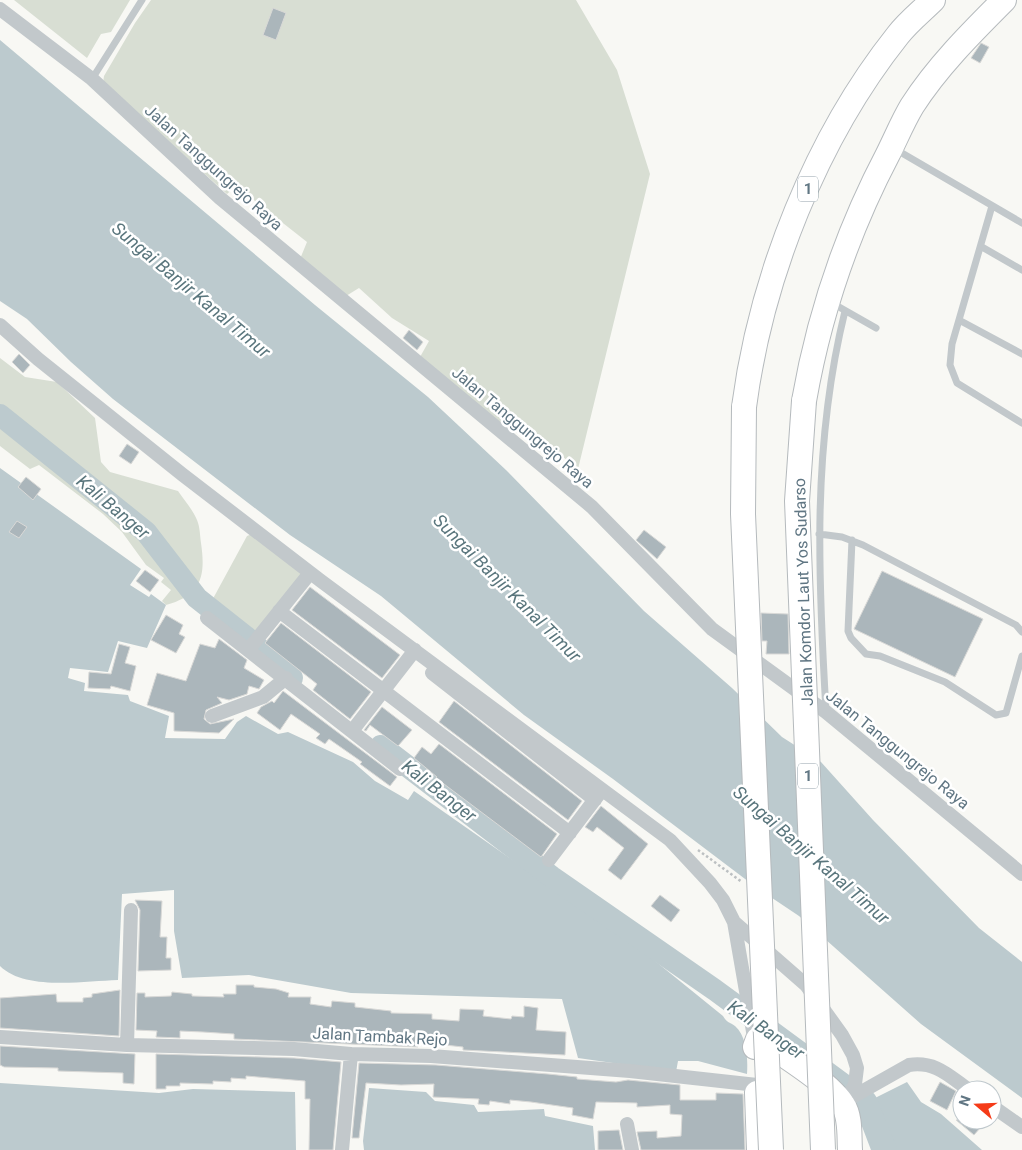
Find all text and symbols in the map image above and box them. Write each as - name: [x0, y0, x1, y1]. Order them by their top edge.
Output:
- street label: Jalan Tanggungrejo Raya: [141, 101, 286, 234]
- road number: 1: [798, 176, 818, 202]
- water label: Sungai Banjir Kanal Timur: [108, 217, 275, 363]
- street label: Jalan Tanggungrejo Raya: [448, 363, 597, 492]
- water label: Kali Banger: [73, 470, 155, 544]
- street label: Jalan Komdor Laut Yos Sudarso: [790, 478, 817, 706]
- water label: Sungai Banjir Kanal Timur: [429, 510, 586, 666]
- street label: Jalan Tanggungrejo Raya: [822, 686, 973, 813]
- water label: Kali Banger: [398, 755, 481, 827]
- road number: 1: [798, 764, 818, 788]
- water label: Sungai Banjir Kanal Timur: [729, 781, 894, 929]
- water label: Kali Banger: [724, 996, 809, 1064]
- street label: Jalan Tambak Rejo: [312, 1023, 448, 1050]
- north arrow: [952, 1080, 1002, 1130]
- text: N: [956, 1093, 974, 1108]

